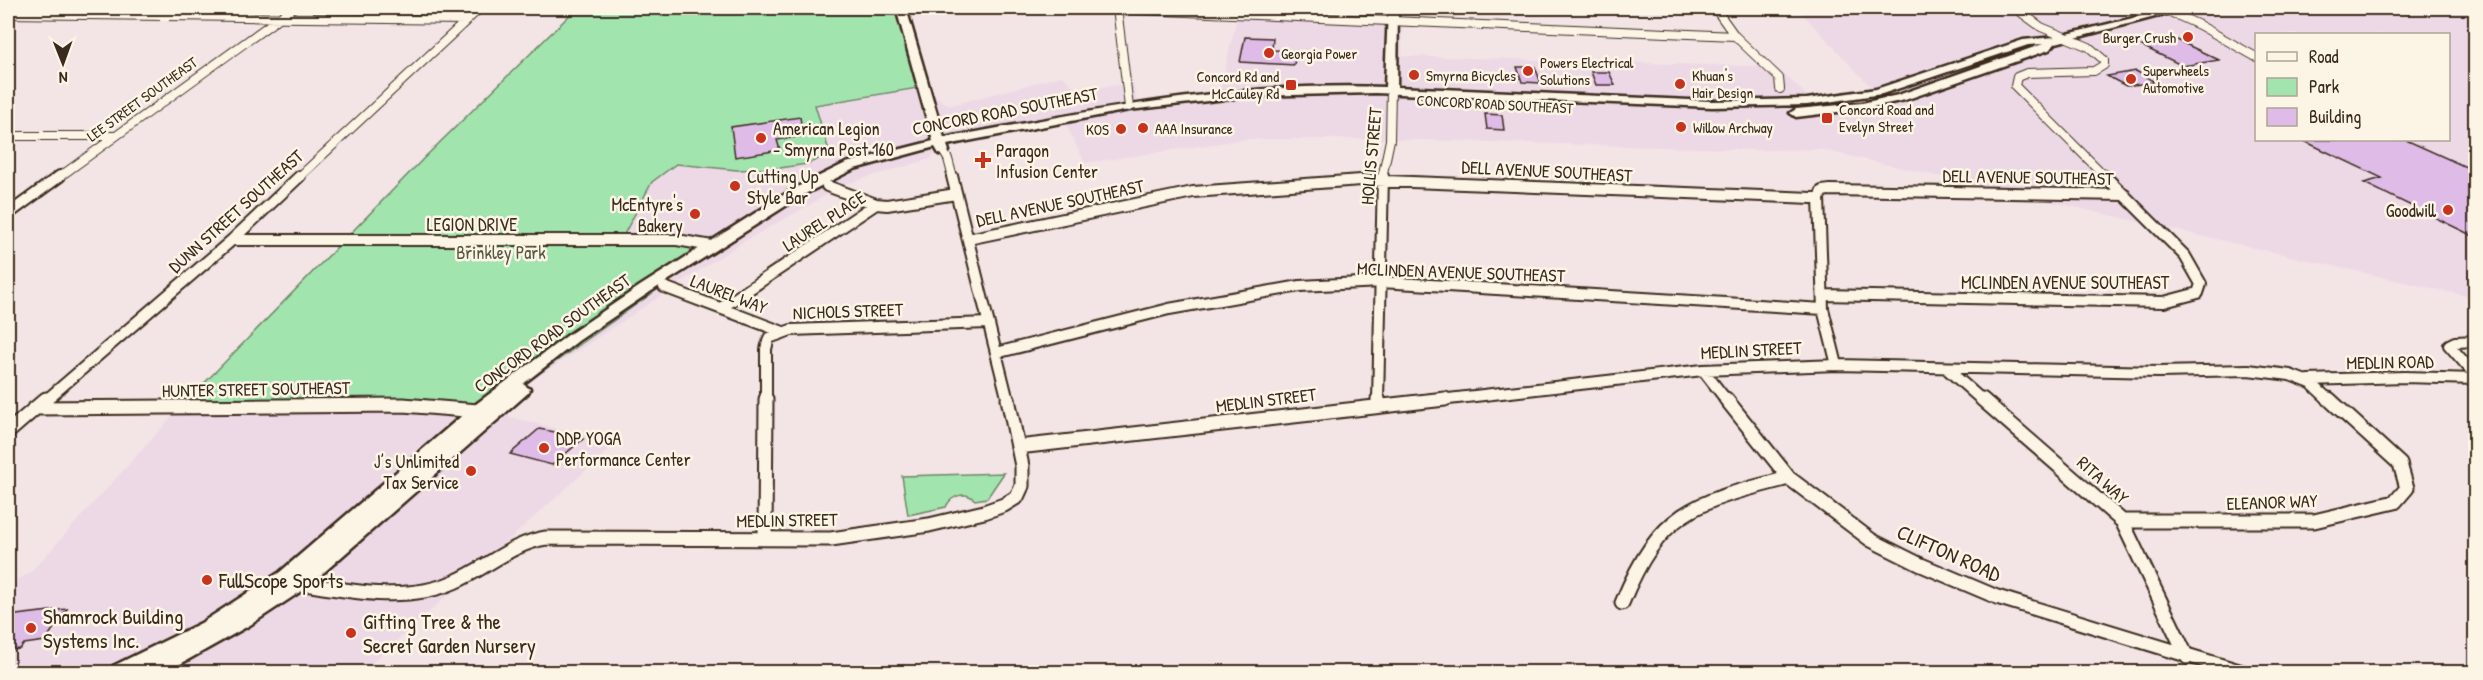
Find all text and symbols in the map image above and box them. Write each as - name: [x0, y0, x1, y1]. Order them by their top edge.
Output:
- place label: Burger Crush: [2103, 27, 2176, 48]
- marker: Burger Crush: [2181, 30, 2195, 44]
- north arrow: [33, 33, 93, 93]
- legend: [2255, 33, 2450, 141]
- place label: Georgia Power: [1281, 43, 1358, 64]
- text: Road: [2309, 44, 2339, 69]
- marker: Georgia Power: [1262, 46, 1276, 60]
- street label: LEE STREET SOUTHEAST: [82, 51, 202, 146]
- place label: Powers Electrical Solutions: [1540, 52, 1634, 90]
- place label: Superwheels Automotive: [2143, 60, 2209, 98]
- marker: Powers Electrical Solutions: [1521, 64, 1535, 78]
- place label: Smyrna Bicycles: [1426, 65, 1516, 86]
- place label: Khuan's Hair Design: [1692, 65, 1753, 103]
- place label: Concord Rd and McCauley Rd: [1196, 66, 1279, 104]
- text: N: [58, 67, 68, 89]
- marker: Smyrna Bicycles: [1407, 68, 1421, 82]
- marker: Superwheels Automotive: [2124, 72, 2138, 86]
- text: Park: [2309, 74, 2340, 99]
- marker: Khuan's Hair Design: [1673, 77, 1687, 91]
- marker: Concord Rd and McCauley Rd: [1284, 78, 1298, 92]
- street label: CONCORD ROAD SOUTHEAST: [910, 81, 1100, 141]
- street label: CONCORD ROAD SOUTHEAST: [1416, 89, 1575, 119]
- place label: Concord Road and Evelyn Street: [1839, 99, 1934, 137]
- text: Building: [2309, 104, 2361, 129]
- street label: HOLLIS STREET: [1354, 106, 1388, 206]
- marker: Concord Road and Evelyn Street: [1820, 111, 1834, 125]
- place label: American Legion - Smyrna Post 160: [773, 116, 894, 162]
- place label: Willow Archway: [1693, 117, 1773, 138]
- place label: AAA Insurance: [1155, 118, 1233, 139]
- place label: KOS: [1086, 119, 1109, 140]
- marker: Willow Archway: [1674, 120, 1688, 134]
- marker: AAA Insurance: [1136, 121, 1150, 135]
- marker: KOS: [1114, 122, 1128, 136]
- marker: American Legion - Smyrna Post 160: [754, 131, 768, 145]
- place label: Paragon Infusion Center: [996, 138, 1098, 184]
- street label: DUNN STREET SOUTHEAST: [163, 143, 309, 278]
- marker: Paragon Infusion Center: [974, 151, 992, 169]
- street label: DELL AVENUE SOUTHEAST: [1461, 154, 1634, 188]
- street label: DELL AVENUE SOUTHEAST: [1942, 163, 2114, 191]
- place label: Cutting Up Style Bar: [747, 164, 819, 210]
- street label: DELL AVENUE SOUTHEAST: [974, 173, 1147, 233]
- marker: Cutting Up Style Bar: [728, 179, 742, 193]
- street label: LAUREL PLACE: [778, 185, 870, 257]
- place label: McEntyre's Bakery: [611, 192, 683, 238]
- place label: Goodwill: [2386, 198, 2436, 223]
- marker: Goodwill: [2441, 203, 2455, 217]
- marker: McEntyre's Bakery: [688, 207, 702, 221]
- street label: LEGION DRIVE: [427, 212, 517, 237]
- park label: Brinkley Park: [456, 240, 546, 265]
- street label: MCLINDEN AVENUE SOUTHEAST: [1357, 256, 1566, 288]
- street label: CONCORD ROAD SOUTHEAST: [468, 267, 636, 398]
- street label: LAUREL WAY: [687, 268, 771, 320]
- street label: MCLINDEN AVENUE SOUTHEAST: [1961, 270, 2170, 295]
- street label: NICHOLS STREET: [792, 297, 904, 325]
- street label: MEDLIN STREET: [1700, 335, 1803, 365]
- street label: MEDLIN ROAD: [2346, 349, 2434, 375]
- street label: HUNTER STREET SOUTHEAST: [162, 375, 351, 403]
- street label: MEDLIN STREET: [1214, 381, 1318, 419]
- place label: DDP YOGA Performance Center: [556, 426, 691, 472]
- marker: DDP YOGA Performance Center: [537, 441, 551, 455]
- place label: J’s Unlimited Tax Service: [374, 449, 459, 495]
- street label: RITA WAY: [2072, 450, 2134, 510]
- marker: J’s Unlimited Tax Service: [464, 464, 478, 478]
- street label: ELEANOR WAY: [2226, 488, 2318, 516]
- street label: MEDLIN STREET: [736, 507, 838, 533]
- street label: CLIFTON ROAD: [1892, 517, 2006, 589]
- place label: FullScope Sports: [218, 566, 343, 595]
- marker: FullScope Sports: [200, 573, 214, 587]
- place label: Shamrock Building Systems Inc.: [43, 602, 183, 655]
- place label: Gifting Tree & the Secret Garden Nursery: [363, 607, 536, 660]
- marker: Shamrock Building Systems Inc.: [24, 621, 38, 635]
- marker: Gifting Tree & the Secret Garden Nursery: [344, 626, 358, 640]

